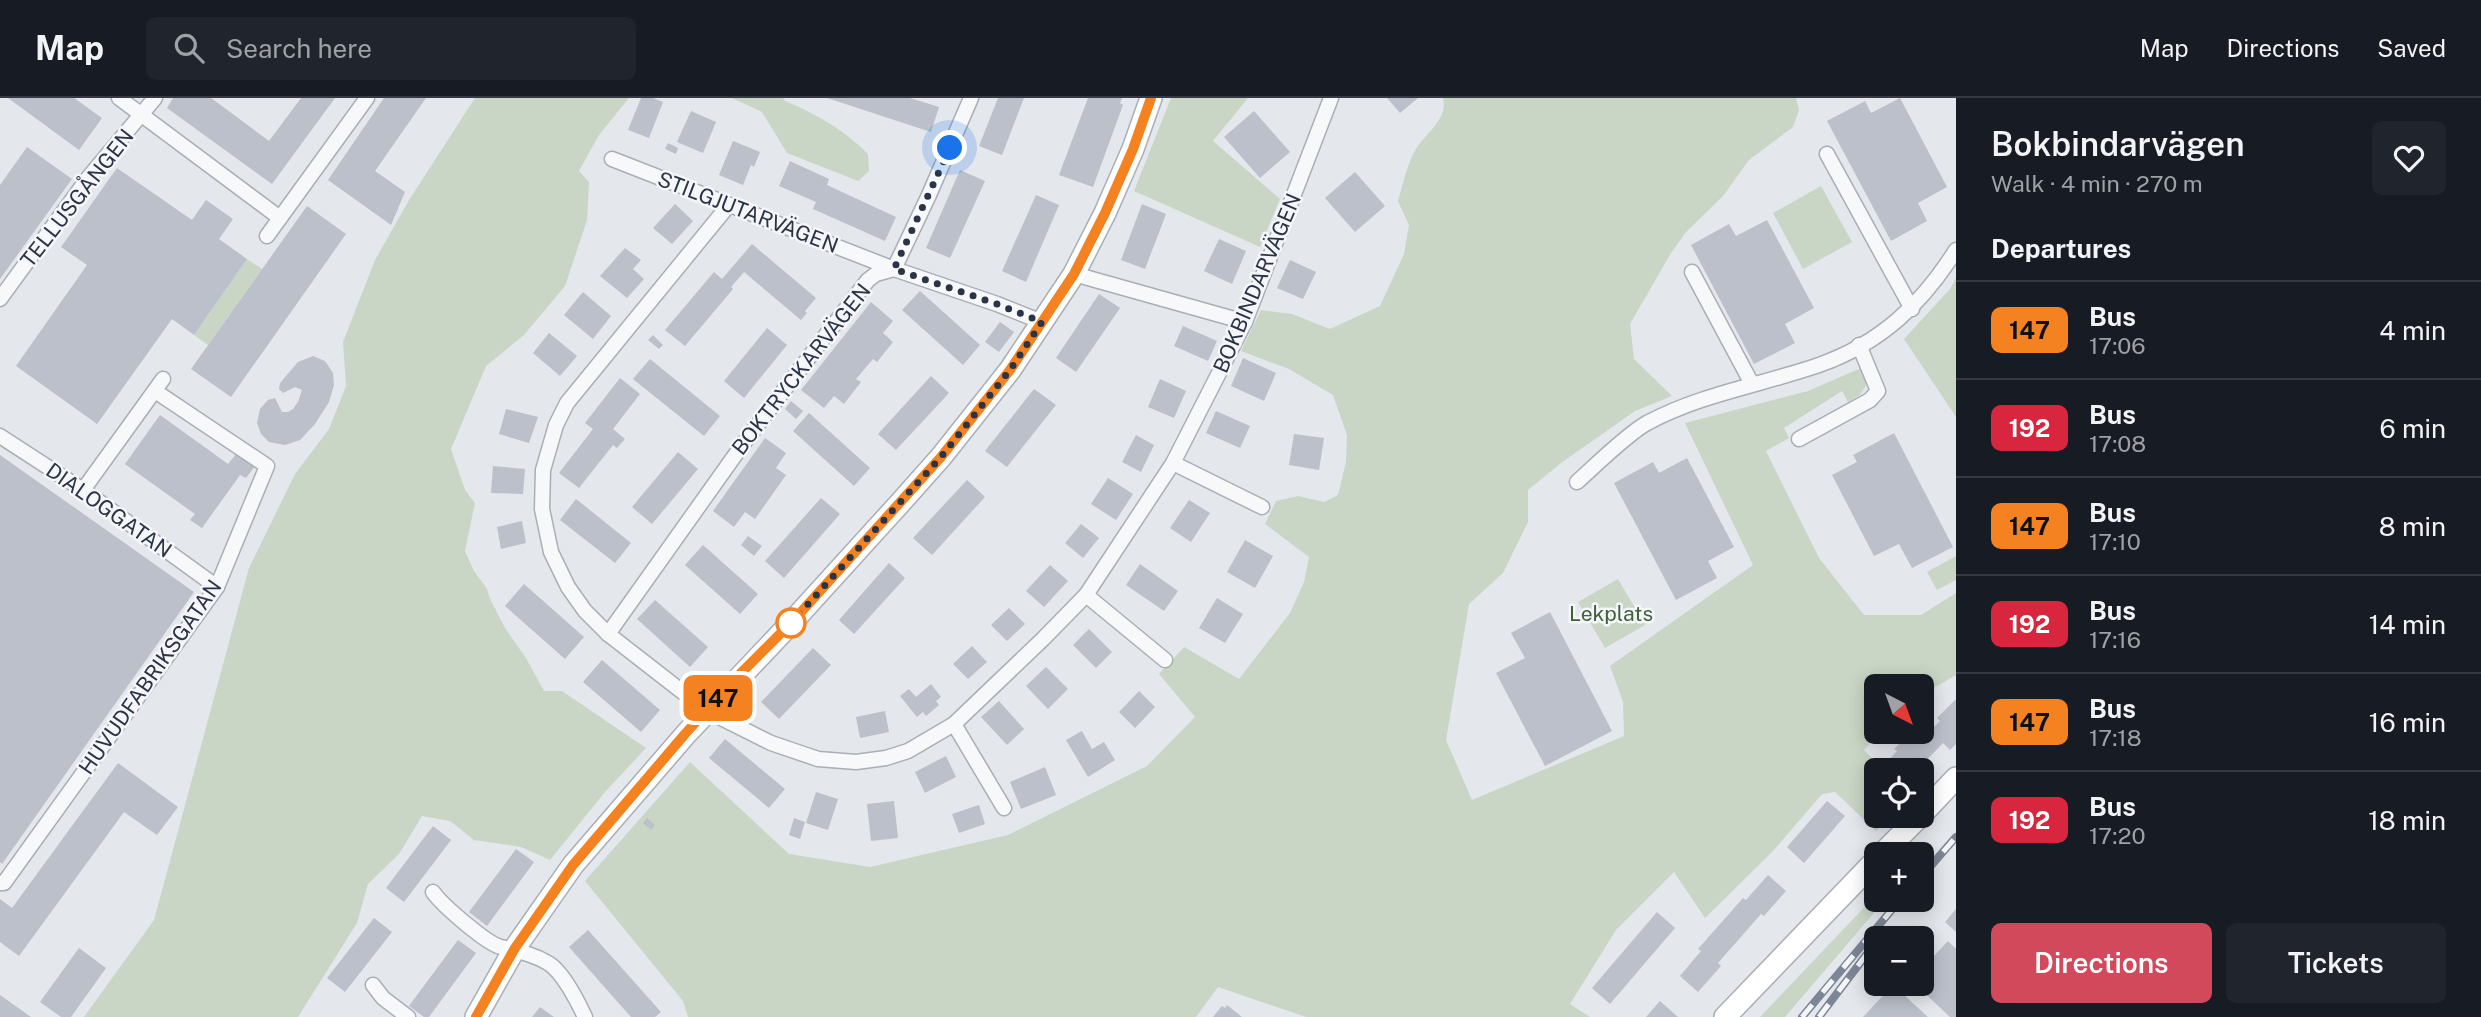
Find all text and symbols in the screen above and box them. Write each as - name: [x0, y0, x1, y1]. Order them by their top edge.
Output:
- search box: [146, 17, 636, 80]
- text: Map: [35, 29, 104, 67]
- icon: search: [170, 29, 208, 67]
- text: Search here: [226, 33, 372, 64]
- text: Map: [2140, 34, 2189, 62]
- text: Directions: [2227, 34, 2339, 62]
- text: Saved: [2377, 34, 2446, 62]
- button: heart: [2372, 121, 2446, 195]
- street label: TELLUSGÅNGEN: [14, 123, 139, 272]
- text: Bokbindarvägen: [1991, 125, 2244, 163]
- your location: [932, 130, 967, 165]
- street label: STILGJUTARVÄGEN: [654, 166, 842, 258]
- text: Walk · 4 min · 270 m: [1991, 170, 2203, 197]
- street label: BOKBINDARVÄGEN: [1208, 189, 1306, 377]
- text: Departures: [1991, 233, 2131, 264]
- street label: BOKTRYCKARVÄGEN: [726, 278, 876, 460]
- text: Bus: [2089, 301, 2136, 332]
- text: 4 min: [2379, 315, 2446, 346]
- text: 147: [2009, 316, 2050, 344]
- text: 17:06: [2089, 332, 2146, 359]
- text: Bus: [2089, 399, 2136, 430]
- text: 6 min: [2379, 413, 2446, 444]
- text: 192: [2009, 414, 2050, 442]
- text: 17:08: [2089, 430, 2146, 457]
- street label: DIALOGGATAN: [41, 457, 177, 563]
- text: Bus: [2089, 497, 2136, 528]
- text: 8 min: [2379, 511, 2446, 542]
- text: 147: [2009, 512, 2050, 540]
- text: 17:10: [2089, 528, 2141, 555]
- street label: HUVUDFABRIKSGATAN: [73, 575, 227, 779]
- text: Bus: [2089, 595, 2136, 626]
- park label: Lekplats: [1569, 601, 1653, 626]
- unlabelled marker: [776, 608, 806, 638]
- text: 14 min: [2369, 609, 2446, 640]
- text: 192: [2009, 610, 2050, 638]
- text: 17:16: [2089, 626, 2141, 653]
- north arrow: [1864, 674, 1934, 744]
- map controls: [1864, 674, 1934, 996]
- line badge: 147: [678, 675, 758, 721]
- text: 147: [697, 684, 739, 712]
- text: Bus: [2089, 693, 2136, 724]
- text: 16 min: [2369, 707, 2446, 738]
- text: 147: [2009, 708, 2050, 736]
- text: 17:18: [2089, 724, 2142, 751]
- button: locate: [1864, 758, 1934, 828]
- text: Bus: [2089, 791, 2136, 822]
- text: 18 min: [2368, 805, 2446, 836]
- text: 192: [2009, 806, 2050, 834]
- text: 17:20: [2089, 822, 2146, 849]
- button: +: [1864, 842, 1934, 912]
- button: Directions: [1991, 923, 2212, 1003]
- button: Tickets: [2226, 923, 2446, 1003]
- button: −: [1864, 926, 1934, 996]

